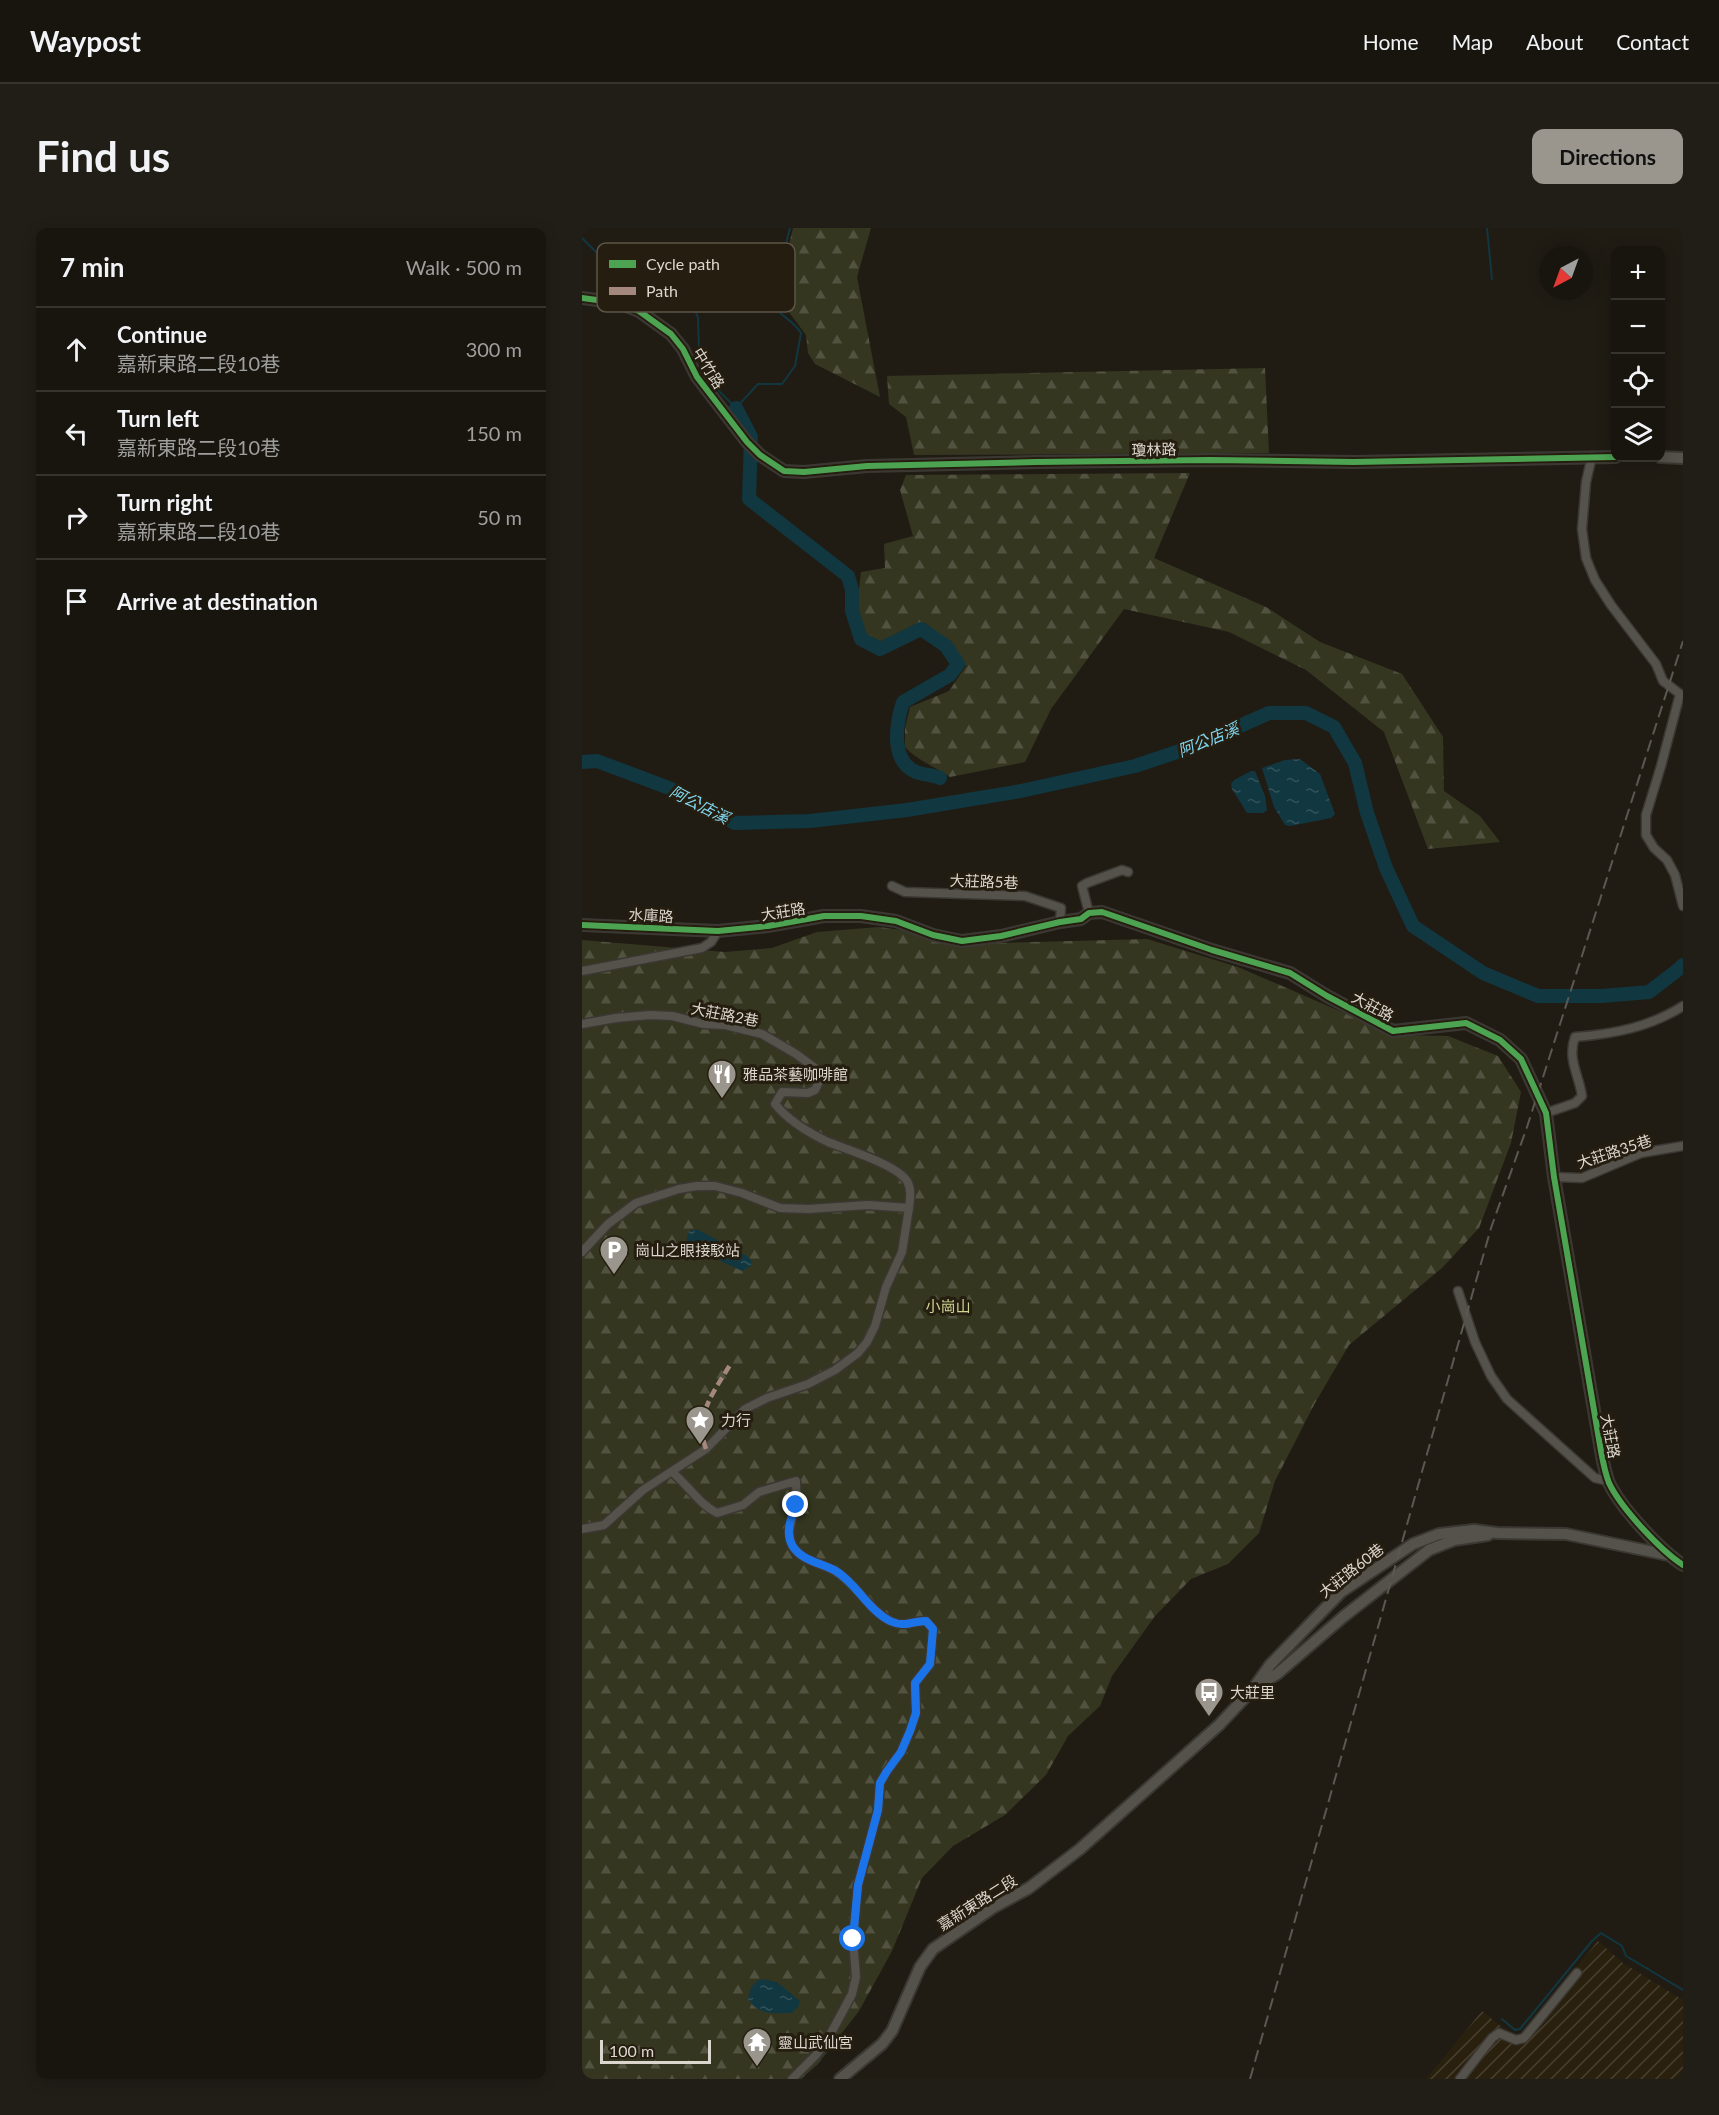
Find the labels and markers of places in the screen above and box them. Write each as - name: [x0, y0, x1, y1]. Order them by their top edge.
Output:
- restaurant icon: 雅品茶藝咖啡館: [706, 1058, 738, 1100]
- place label: 雅品茶藝咖啡館: [743, 1065, 848, 1083]
- parking icon: 崗山之眼接駁站: [598, 1234, 630, 1276]
- place label: 崗山之眼接駁站: [635, 1241, 740, 1259]
- place icon: 力行: [684, 1404, 716, 1446]
- place label: 力行: [721, 1411, 751, 1429]
- bus stop icon: 大莊里: [1193, 1676, 1225, 1718]
- place label: 大莊里: [1230, 1683, 1275, 1701]
- temple icon: 靈山武仙宮: [741, 2026, 773, 2068]
- place label: 靈山武仙宮: [778, 2033, 853, 2051]

